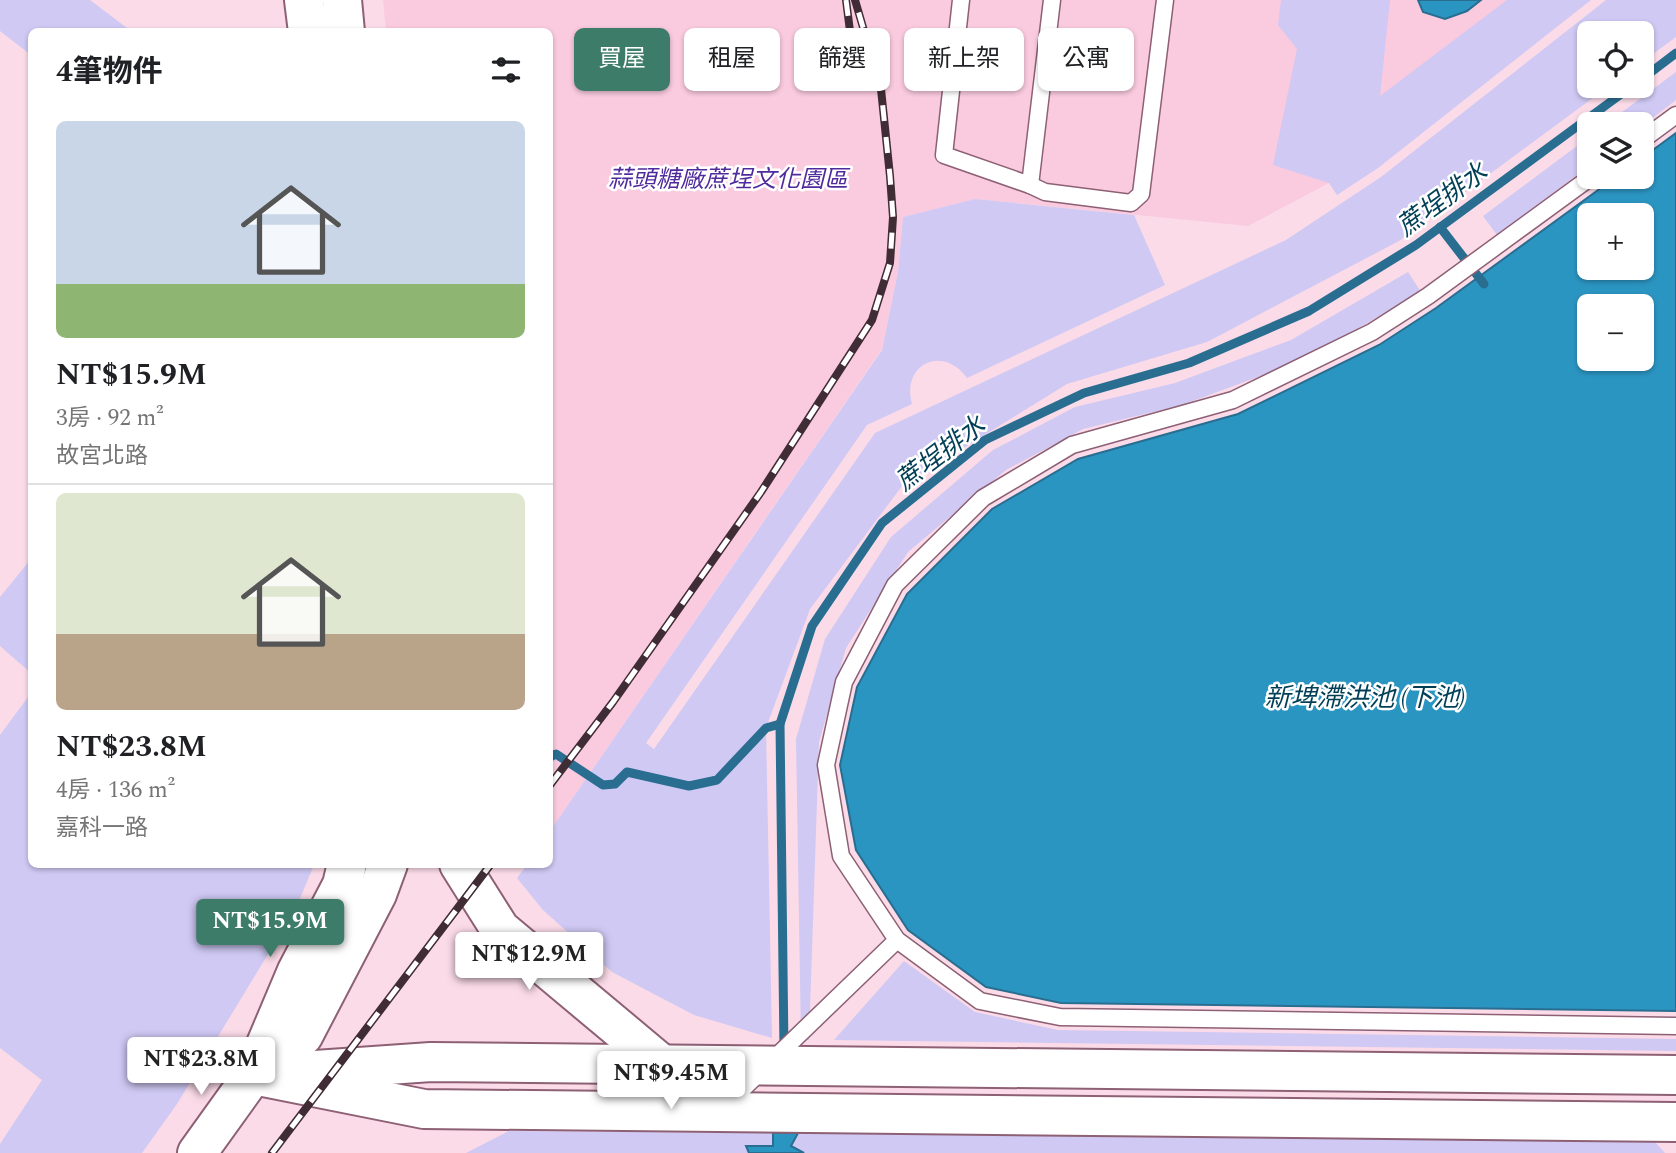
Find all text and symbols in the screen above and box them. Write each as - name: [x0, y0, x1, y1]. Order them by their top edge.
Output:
- map controls: [1577, 21, 1654, 371]
- button: locate: [1577, 21, 1654, 98]
- chip: 買屋: [574, 28, 670, 91]
- chip: 租屋: [684, 28, 780, 91]
- chip: 篩選: [794, 28, 890, 91]
- chip: 新上架: [904, 28, 1024, 91]
- chip: 公寓: [1038, 28, 1134, 91]
- text: 4筆物件: [56, 49, 163, 95]
- icon: filters: [487, 51, 525, 89]
- button: layers: [1577, 112, 1654, 189]
- water label: 蔗埕排水: [1389, 152, 1497, 247]
- park label: 蒜頭糖廠蔗埕文化園區: [608, 162, 851, 198]
- icon: home: [228, 167, 354, 293]
- button: +: [1577, 203, 1654, 280]
- button: −: [1577, 294, 1654, 371]
- text: NT$15.9M: [56, 352, 207, 398]
- text: 3房 · 92 m²: [56, 401, 164, 436]
- water label: 蔗埕排水: [887, 406, 995, 501]
- text: 故宮北路: [56, 439, 148, 474]
- icon: home: [228, 539, 354, 665]
- water label: 新埤滯洪池 (下池): [1264, 678, 1466, 718]
- text: NT$23.8M: [56, 724, 207, 770]
- text: 4房 · 136 m²: [56, 773, 175, 808]
- text: 嘉科一路: [56, 811, 148, 846]
- pin: NT$15.9M: [198, 900, 342, 959]
- text: NT$15.9M: [212, 904, 328, 939]
- pin: NT$12.9M: [457, 932, 601, 992]
- text: NT$12.9M: [471, 937, 587, 972]
- pin: NT$23.8M: [129, 1038, 273, 1097]
- text: NT$23.8M: [143, 1042, 259, 1077]
- pin: NT$9.45M: [599, 1052, 743, 1111]
- text: NT$9.45M: [613, 1056, 729, 1091]

